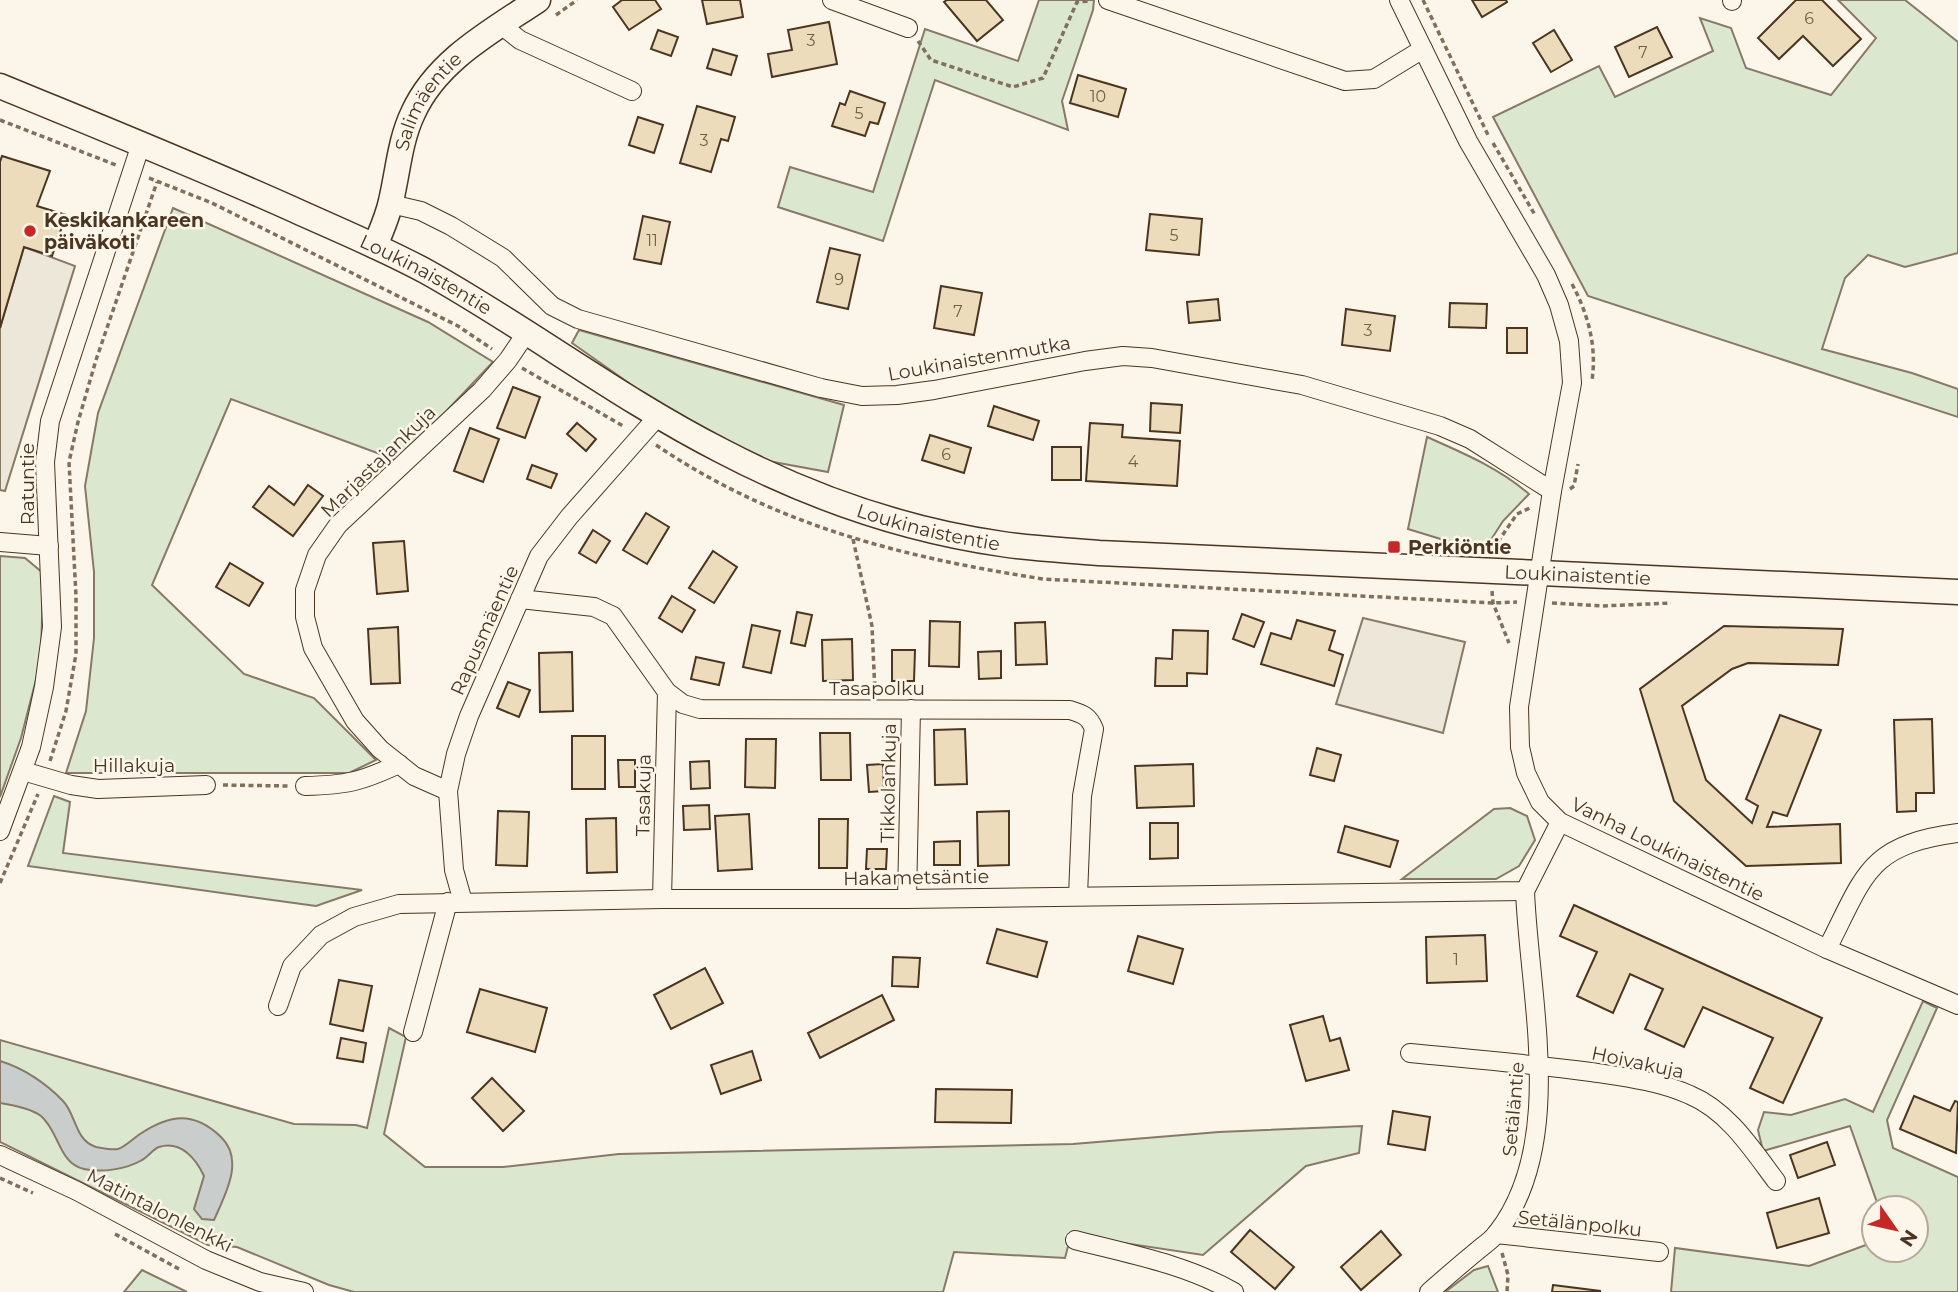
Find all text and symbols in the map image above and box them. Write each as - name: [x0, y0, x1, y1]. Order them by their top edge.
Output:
- house number: 6: [1804, 9, 1814, 28]
- house number: 3: [806, 31, 816, 50]
- house number: 7: [1638, 43, 1648, 62]
- street label: Salimäentie: [390, 47, 466, 153]
- house number: 10: [1090, 87, 1106, 106]
- house number: 5: [854, 104, 864, 123]
- house number: 3: [699, 131, 709, 150]
- place label: Keskikankareen päiväkoti: [44, 209, 204, 254]
- marker: Keskikankareen päiväkoti: [22, 223, 38, 239]
- house number: 5: [1169, 226, 1179, 245]
- street label: Loukinaistentie: [356, 230, 496, 320]
- house number: 11: [646, 231, 658, 250]
- house number: 9: [834, 270, 844, 289]
- house number: 7: [953, 302, 963, 321]
- house number: 3: [1363, 321, 1373, 340]
- street label: Loukinaistenmutka: [886, 331, 1072, 386]
- street label: Marjastajankuja: [316, 401, 441, 522]
- street label: Ratuntie: [16, 443, 39, 525]
- house number: 6: [941, 445, 951, 464]
- house number: 4: [1128, 452, 1139, 471]
- street label: Loukinaistentie: [854, 499, 1002, 556]
- place label: Perkiöntie: [1408, 536, 1512, 559]
- marker: Perkiöntie: [1386, 539, 1402, 555]
- street label: Loukinaistentie: [1504, 560, 1651, 590]
- street label: Rapusmäentie: [446, 562, 523, 699]
- street label: Tasapolku: [829, 677, 925, 700]
- street label: Tikkolankuja: [876, 723, 901, 843]
- street label: Hillakuja: [93, 754, 175, 777]
- street label: Tasakuja: [631, 754, 656, 836]
- street label: Vanha Loukinaistentie: [1568, 793, 1768, 906]
- street label: Hakametsäntie: [843, 865, 989, 890]
- house number: 1: [1453, 950, 1459, 969]
- street label: Hoivakuja: [1590, 1041, 1686, 1084]
- street label: Setäläntie: [1498, 1061, 1529, 1157]
- street label: Matintalonlenkki: [83, 1164, 237, 1257]
- north arrow: [1860, 1194, 1930, 1264]
- street label: Setälänpolku: [1517, 1206, 1643, 1241]
- text: N: [1895, 1225, 1923, 1251]

